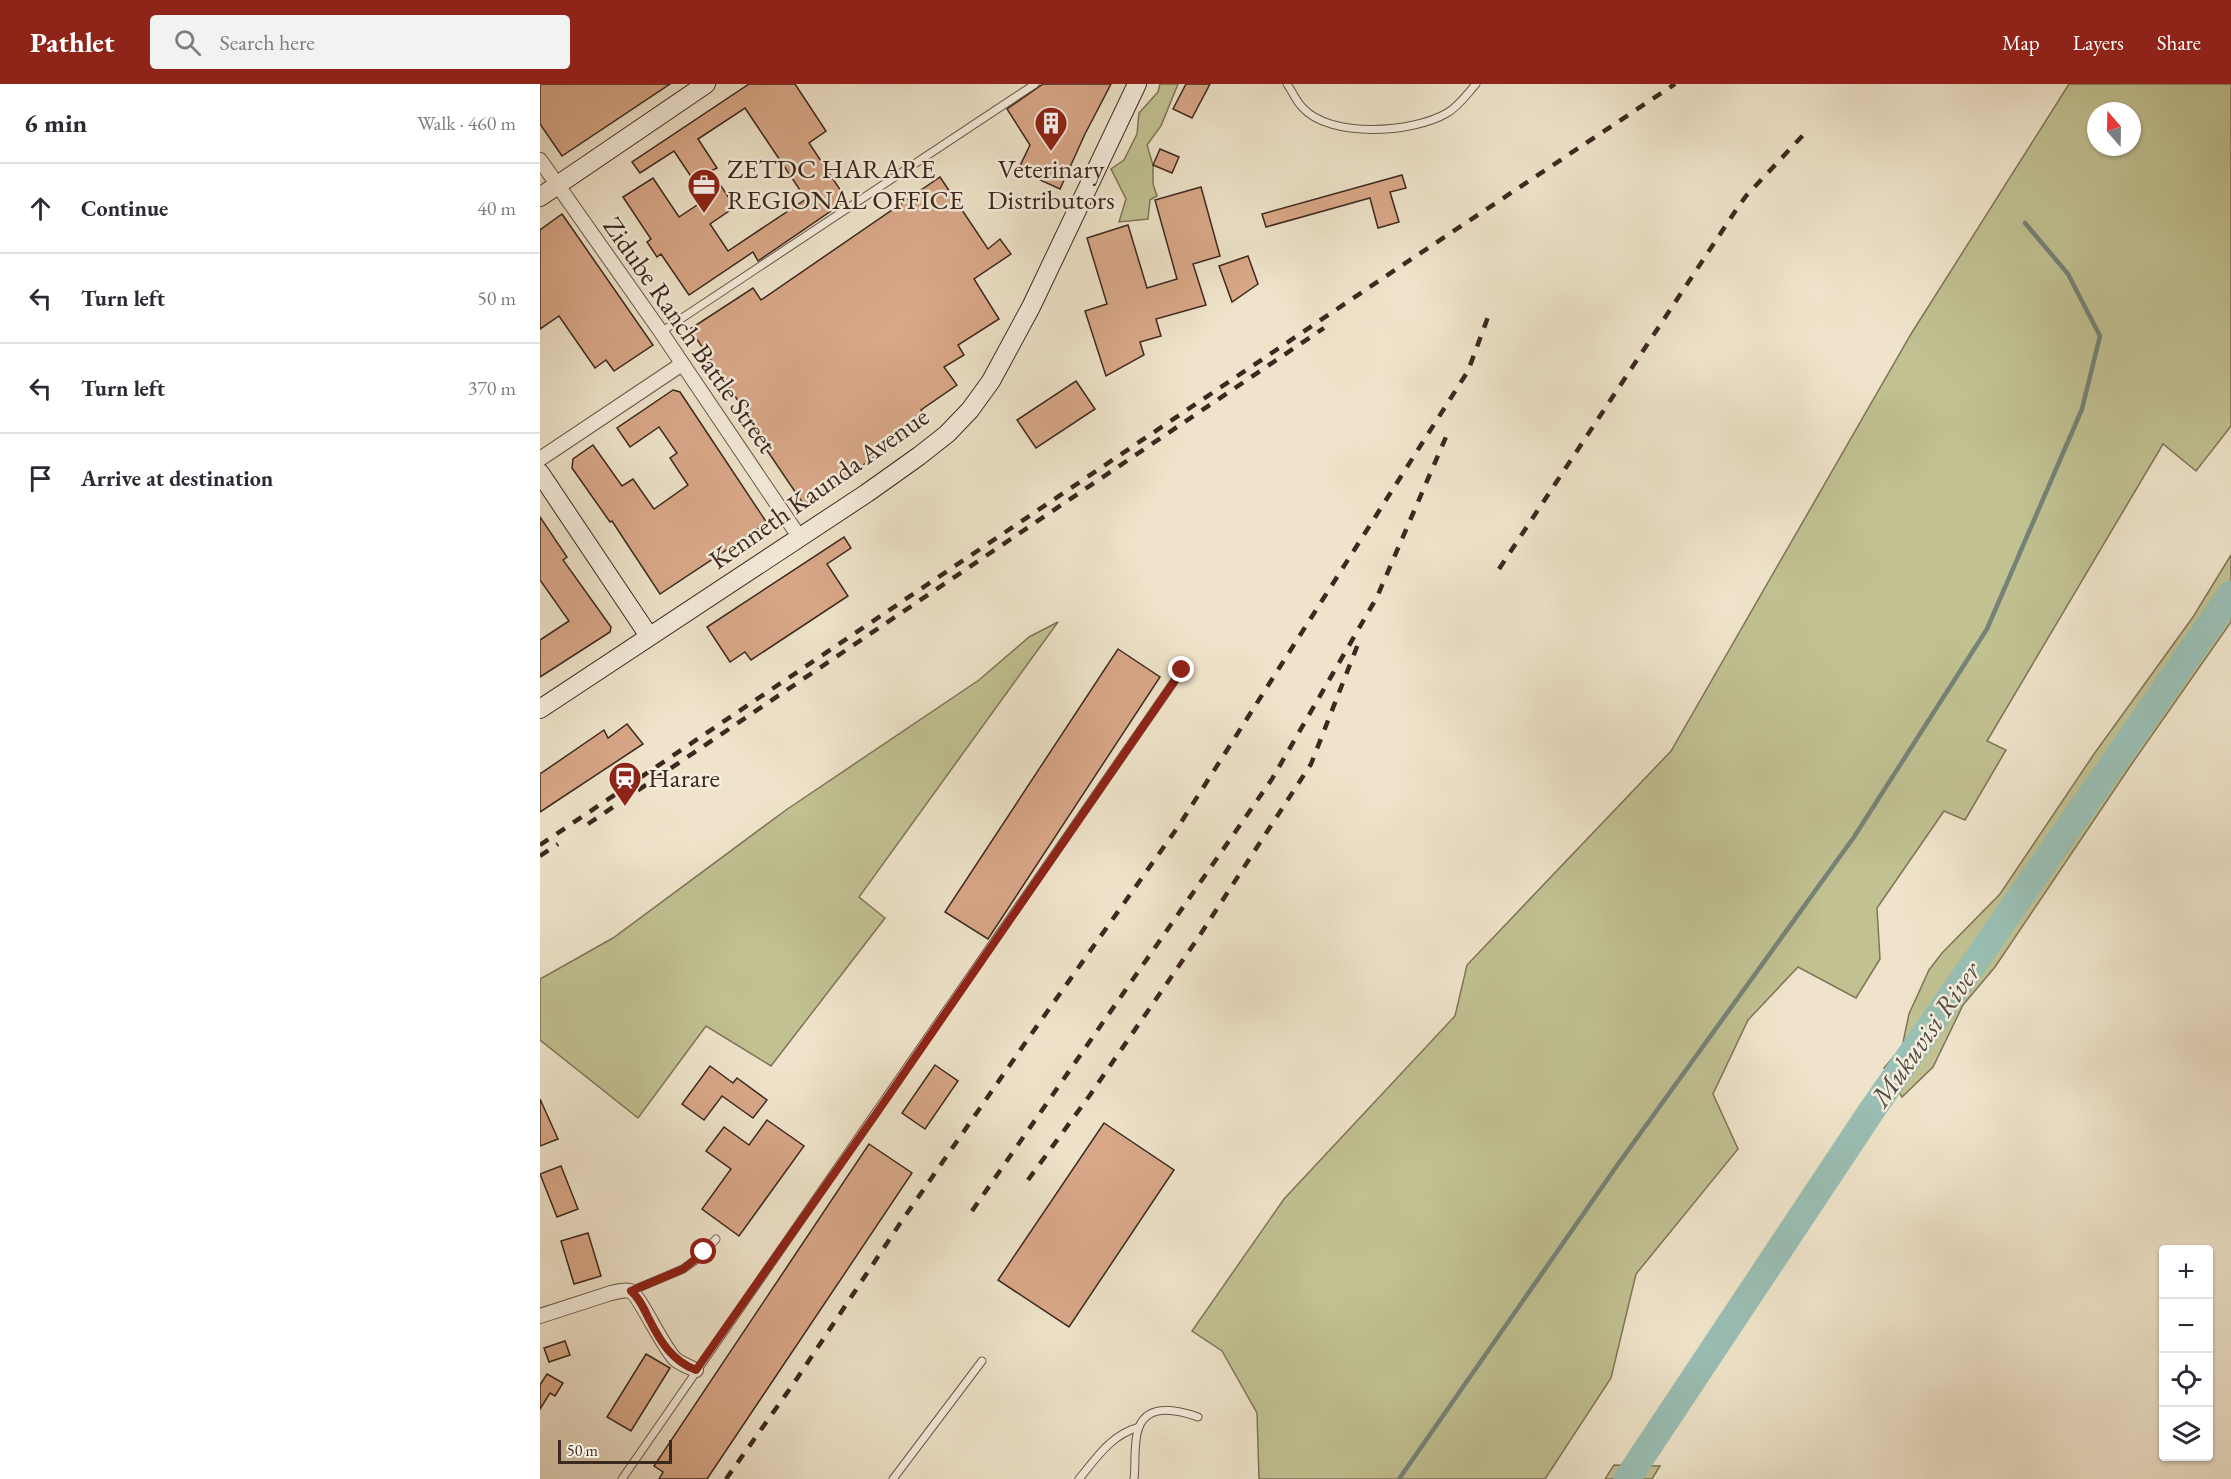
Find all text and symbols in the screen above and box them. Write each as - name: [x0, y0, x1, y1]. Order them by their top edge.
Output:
- search box: [150, 15, 570, 69]
- text: Pathlet: [30, 24, 114, 60]
- icon: search: [171, 26, 204, 59]
- text: Search here: [219, 28, 315, 57]
- text: Map: [2002, 29, 2040, 56]
- text: Layers: [2073, 29, 2124, 56]
- text: Share: [2157, 29, 2201, 56]
- north arrow: [2087, 102, 2141, 156]
- building icon: Veterinary Distributors: [1033, 105, 1069, 152]
- text: 6 min: [24, 106, 87, 140]
- text: Walk · 460 m: [417, 110, 516, 136]
- place label: ZETDC HARARE REGIONAL OFFICE: [727, 151, 964, 217]
- place label: Veterinary Distributors: [987, 151, 1115, 217]
- office icon: ZETDC HARARE REGIONAL OFFICE: [686, 167, 722, 214]
- icon: ahead: [24, 192, 57, 225]
- text: Continue: [81, 194, 168, 223]
- text: 40 m: [477, 195, 516, 221]
- street label: Zidube Ranch Battle Street: [596, 210, 785, 460]
- icon: left: [24, 282, 57, 315]
- text: Turn left: [81, 284, 165, 313]
- text: 50 m: [477, 285, 516, 311]
- icon: left: [24, 372, 57, 405]
- text: Turn left: [81, 374, 165, 403]
- text: 370 m: [468, 375, 516, 401]
- street label: Kenneth Kaunda Avenue: [702, 398, 936, 577]
- icon: arrive: [24, 462, 57, 495]
- text: Arrive at destination: [81, 464, 273, 493]
- route end: [1168, 656, 1194, 682]
- station icon: Harare: [607, 760, 643, 807]
- place label: Harare: [648, 760, 720, 795]
- water label: Mukuvisi River: [1861, 953, 1989, 1115]
- route start: [690, 1238, 716, 1264]
- map controls: [2159, 1245, 2213, 1461]
- button: +: [2159, 1245, 2213, 1299]
- button: −: [2159, 1299, 2213, 1353]
- button: locate: [2159, 1353, 2213, 1407]
- button: layers: [2159, 1407, 2213, 1461]
- scale bar: [558, 1437, 672, 1464]
- text: 50 m: [567, 1440, 598, 1461]

